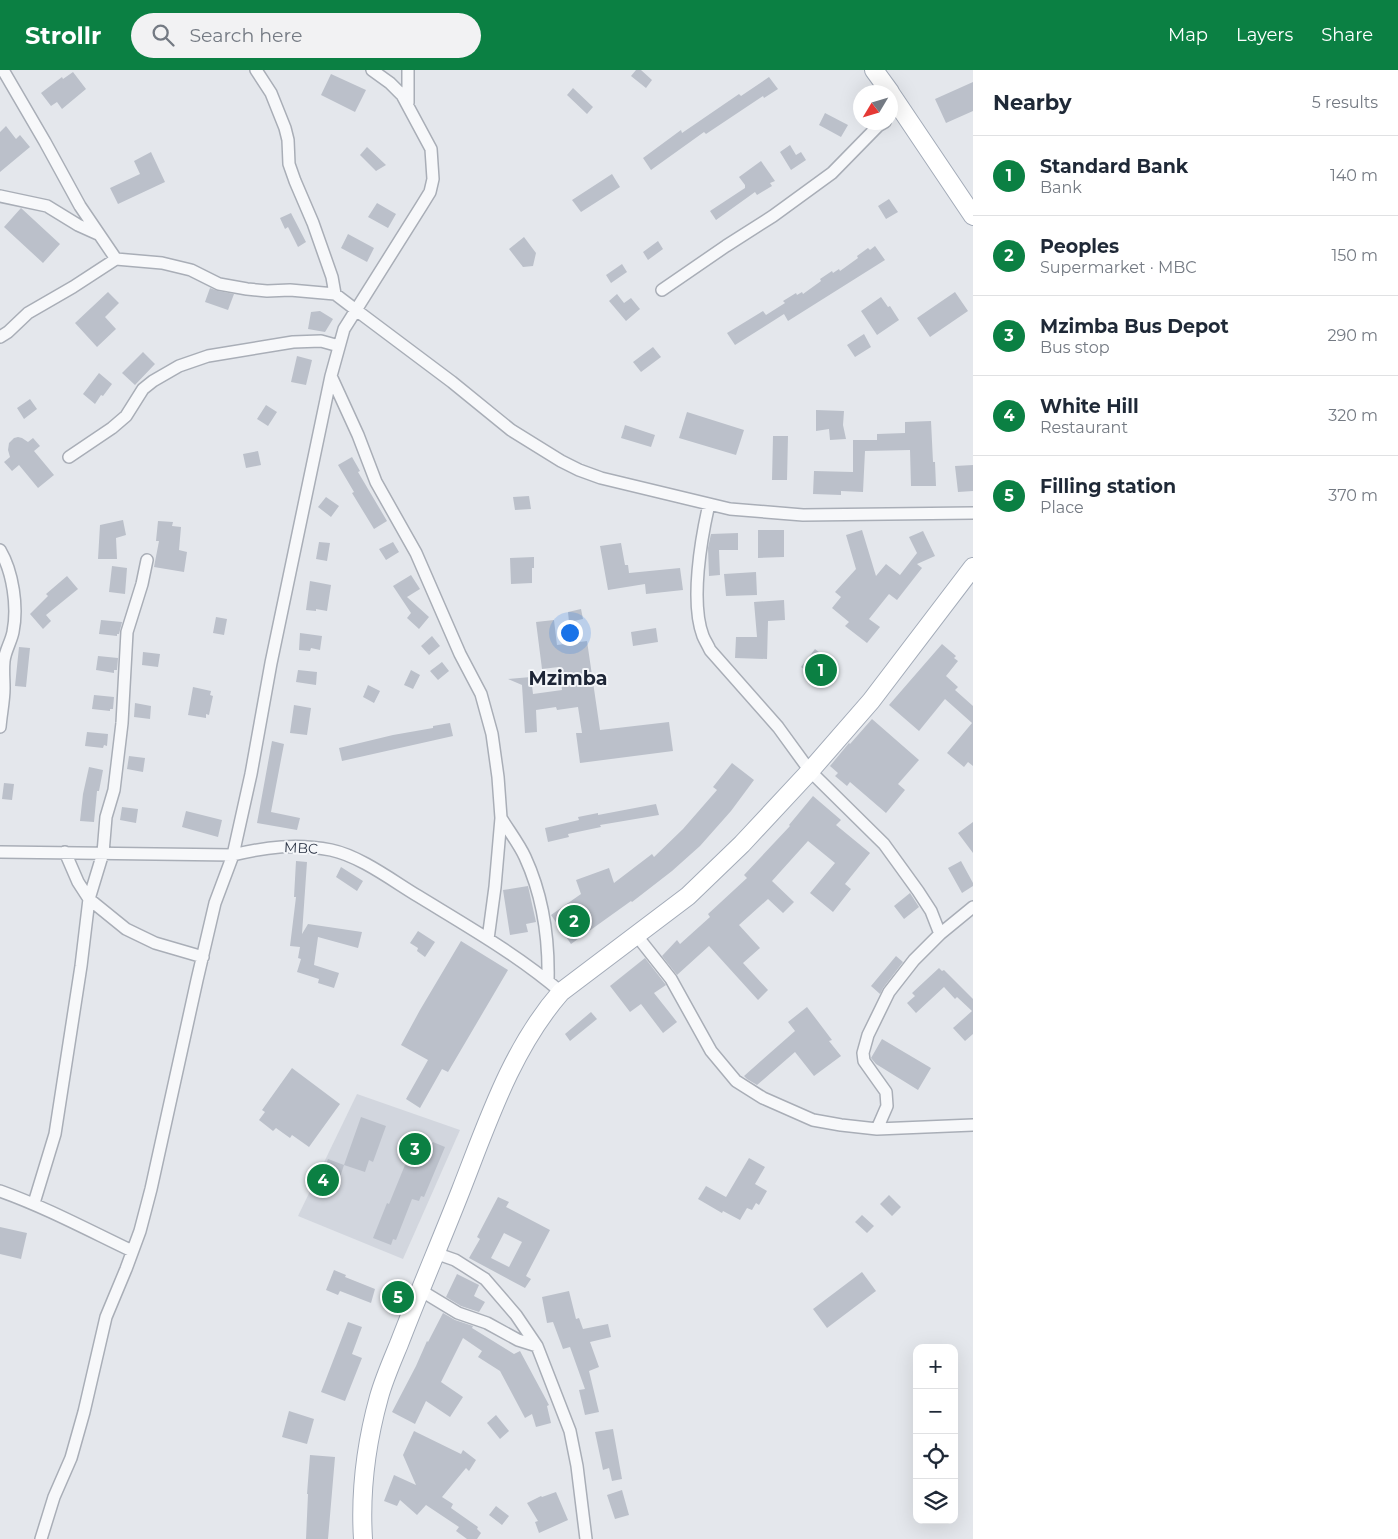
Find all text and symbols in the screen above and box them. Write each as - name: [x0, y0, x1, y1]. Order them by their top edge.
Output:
- search box: [131, 13, 481, 58]
- text: Strollr: [25, 21, 101, 50]
- icon: search: [149, 21, 177, 49]
- text: Search here: [189, 24, 302, 47]
- text: Map: [1168, 24, 1208, 46]
- text: Layers: [1236, 24, 1293, 46]
- text: Share: [1321, 24, 1373, 46]
- north arrow: [853, 85, 898, 130]
- text: Nearby: [993, 90, 1072, 115]
- text: 5 results: [1312, 93, 1378, 112]
- text: Standard Bank: [1040, 155, 1188, 178]
- text: 1: [1006, 166, 1012, 185]
- text: 140 m: [1330, 166, 1378, 185]
- text: Bank: [1040, 178, 1082, 197]
- text: Peoples: [1040, 235, 1119, 258]
- text: 2: [1004, 246, 1014, 265]
- text: 150 m: [1331, 246, 1378, 265]
- text: Supermarket · MBC: [1040, 258, 1197, 277]
- text: Mzimba Bus Depot: [1040, 315, 1229, 338]
- text: 3: [1004, 326, 1014, 345]
- text: 290 m: [1327, 326, 1378, 345]
- text: Bus stop: [1040, 338, 1110, 357]
- text: White Hill: [1040, 395, 1139, 418]
- text: 4: [1003, 406, 1015, 425]
- text: 320 m: [1328, 406, 1378, 425]
- text: Restaurant: [1040, 418, 1128, 437]
- text: Filling station: [1040, 475, 1176, 498]
- text: 5: [1004, 486, 1014, 505]
- text: 370 m: [1328, 486, 1378, 505]
- text: Place: [1040, 498, 1084, 517]
- your location: [557, 620, 583, 646]
- pin: 1: [805, 651, 837, 689]
- district label: Mzimba: [529, 667, 607, 690]
- street label: MBC: [284, 838, 318, 858]
- pin: 2: [558, 902, 590, 940]
- pin: 3: [399, 1130, 431, 1168]
- pin: 4: [307, 1161, 339, 1199]
- pin: 5: [382, 1278, 414, 1316]
- map controls: [913, 1344, 958, 1524]
- button: +: [913, 1344, 958, 1389]
- button: −: [913, 1389, 958, 1434]
- button: locate: [913, 1434, 958, 1479]
- button: layers: [913, 1479, 958, 1524]

